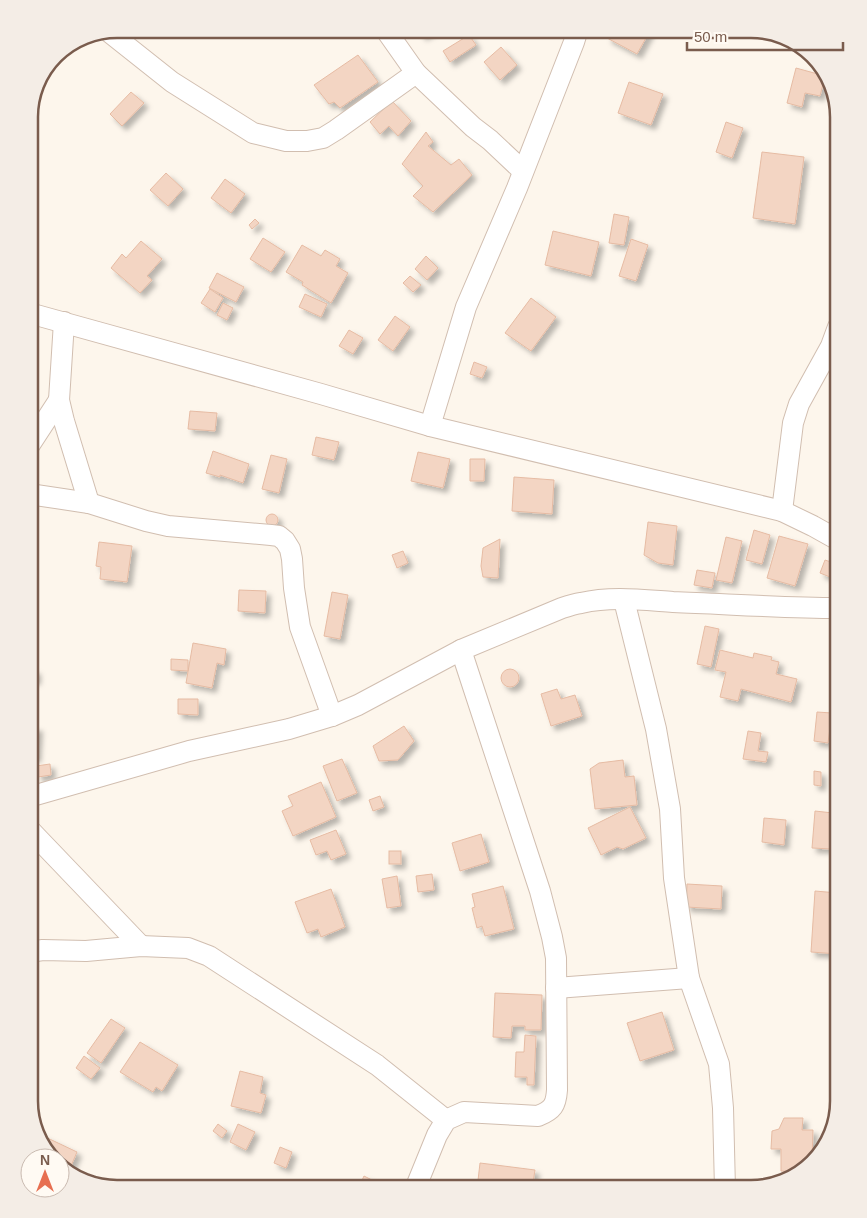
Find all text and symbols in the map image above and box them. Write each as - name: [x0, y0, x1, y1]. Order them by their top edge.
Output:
- scale bar: [687, 20, 843, 52]
- text: 50 m: [694, 28, 727, 45]
- north arrow: [20, 1148, 70, 1198]
- text: N: [40, 1152, 50, 1168]

